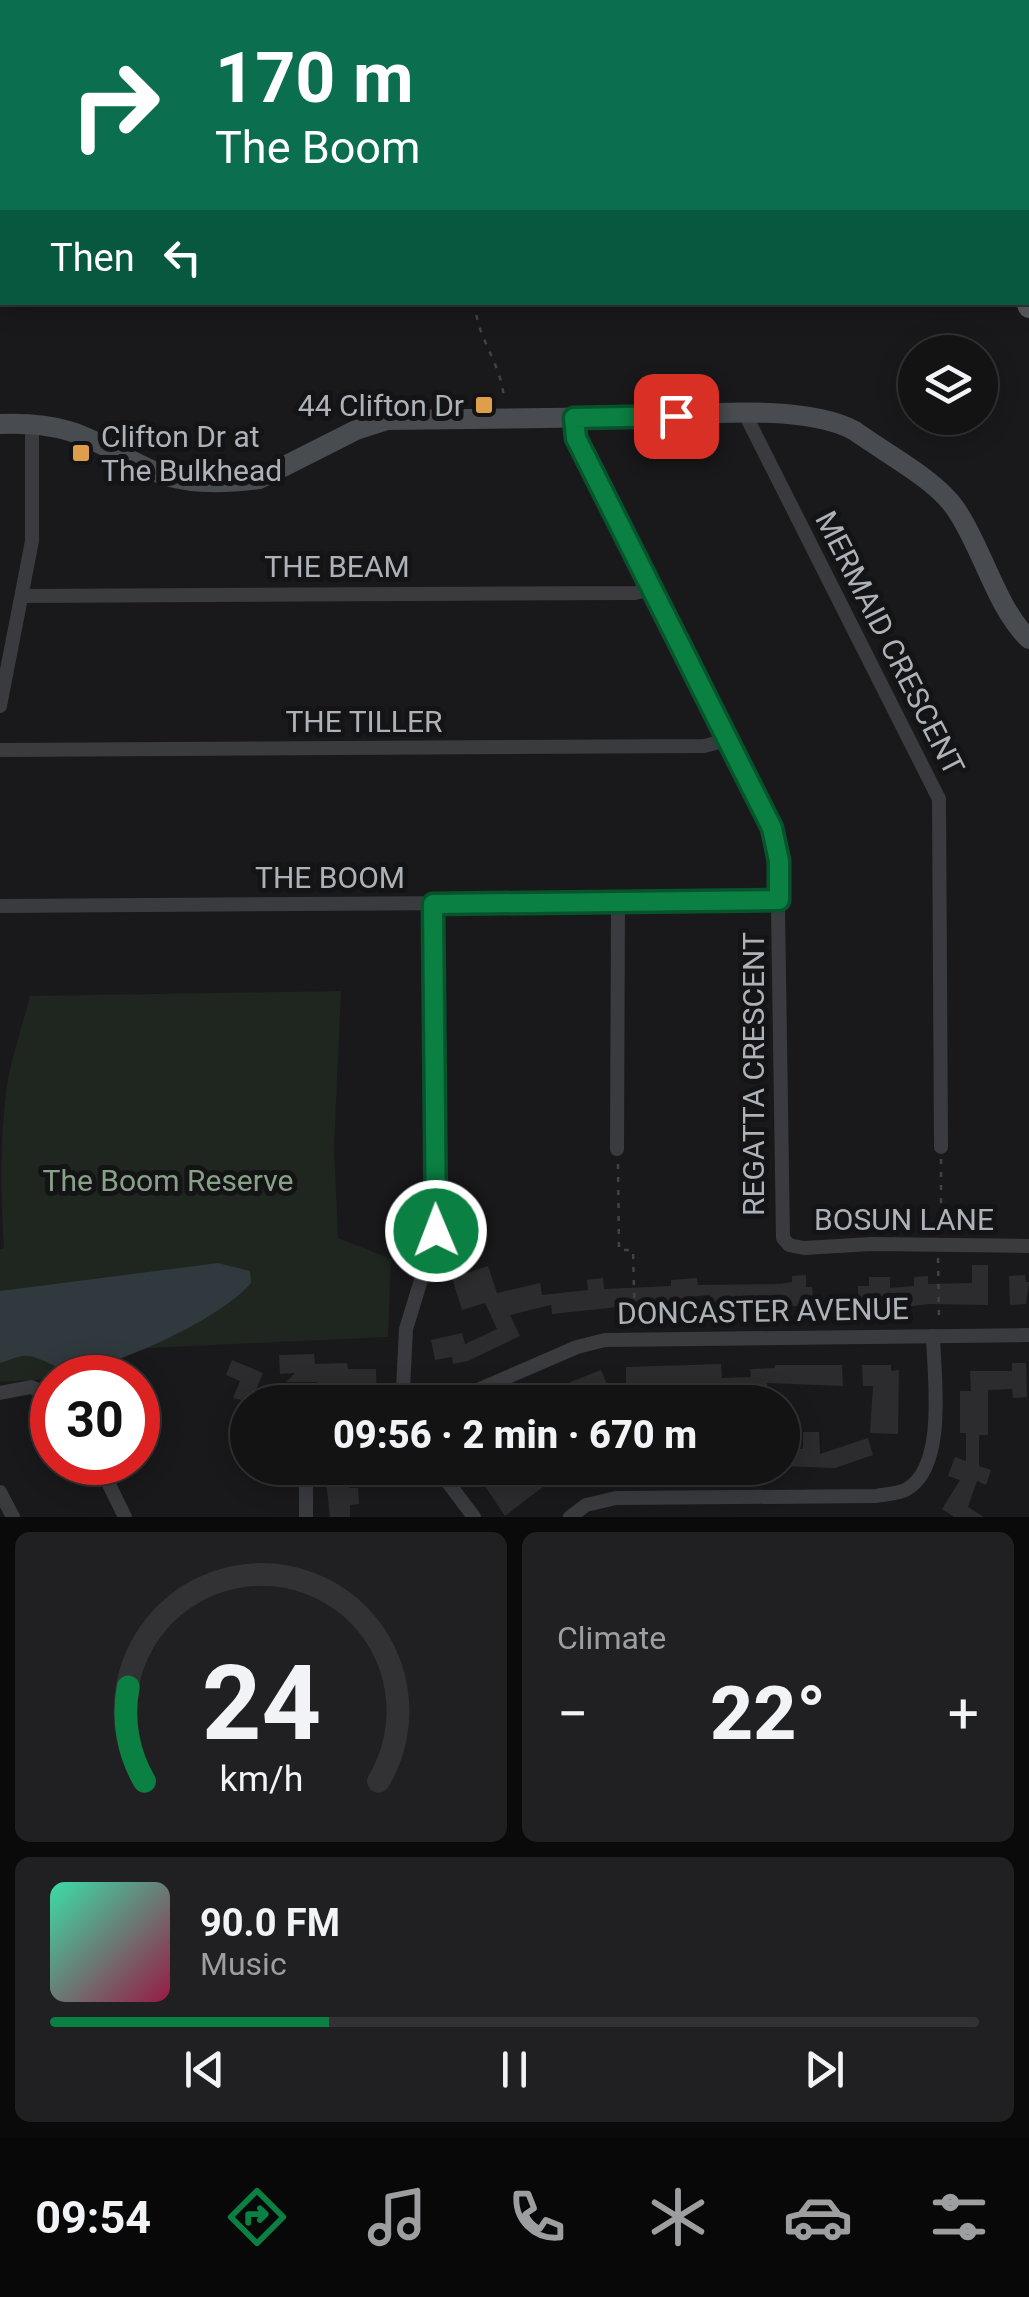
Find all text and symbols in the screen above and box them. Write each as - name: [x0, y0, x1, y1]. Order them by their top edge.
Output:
- text: 170 m: [215, 37, 414, 119]
- icon: right: [50, 40, 180, 170]
- text: The Boom: [215, 121, 421, 174]
- icon: left: [155, 230, 210, 285]
- text: Then: [50, 236, 135, 280]
- map controls: [898, 335, 998, 435]
- button: layers: [898, 335, 998, 435]
- pin: [634, 374, 719, 459]
- place label: 44 Clifton Dr: [298, 388, 464, 423]
- icon: arrive: [649, 389, 704, 444]
- marker: 44 Clifton Dr: [473, 394, 495, 416]
- place label: Clifton Dr at The Bulkhead: [101, 419, 282, 488]
- marker: Clifton Dr at The Bulkhead: [70, 442, 92, 464]
- street label: MERMAID CRESCENT: [808, 505, 972, 781]
- street label: THE BEAM: [264, 549, 410, 584]
- street label: THE TILLER: [285, 704, 443, 739]
- street label: THE BOOM: [255, 860, 405, 895]
- street label: REGATTA CRESCENT: [736, 932, 771, 1216]
- park label: The Boom Reserve: [43, 1163, 293, 1198]
- position arrow: [384, 1179, 488, 1283]
- street label: BOSUN LANE: [814, 1202, 994, 1237]
- street label: DONCASTER AVENUE: [617, 1291, 909, 1331]
- speed limit sign: 30: [30, 1355, 160, 1485]
- text: 09:56 · 2 min · 670 m: [333, 1413, 697, 1457]
- text: Climate: [557, 1619, 666, 1657]
- text: 24: [201, 1643, 321, 1764]
- text: 22°: [710, 1669, 826, 1757]
- text: −: [557, 1682, 588, 1746]
- text: +: [948, 1682, 979, 1746]
- text: km/h: [219, 1758, 303, 1800]
- text: 90.0 FM: [200, 1901, 340, 1945]
- text: Music: [200, 1945, 287, 1983]
- icon: previous: [177, 2042, 232, 2097]
- icon: pause: [487, 2042, 542, 2097]
- icon: next: [797, 2042, 852, 2097]
- icon: directions: [222, 2182, 292, 2252]
- icon: music: [362, 2182, 432, 2252]
- icon: phone: [502, 2182, 572, 2252]
- icon: climate: [643, 2182, 713, 2252]
- icon: car: [783, 2182, 853, 2252]
- icon: filters: [924, 2182, 994, 2252]
- text: 09:54: [35, 2191, 151, 2244]

